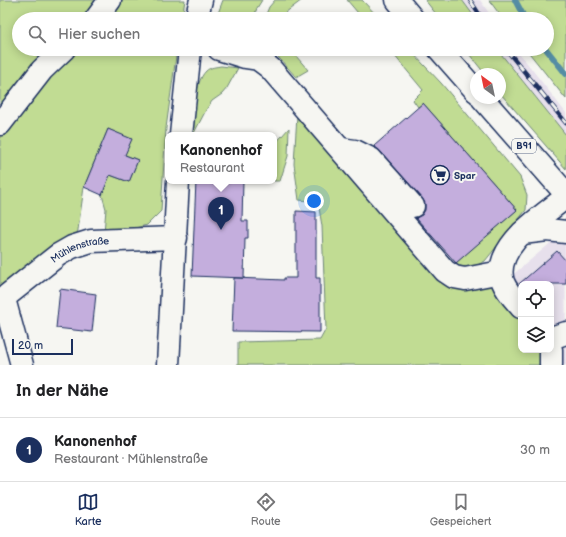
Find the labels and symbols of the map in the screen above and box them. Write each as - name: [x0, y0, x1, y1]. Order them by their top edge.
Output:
- north arrow: [470, 68, 506, 104]
- road number: B91: [512, 139, 536, 153]
- supermarket icon: Spar: [429, 164, 451, 186]
- place label: Spar: [454, 170, 477, 182]
- your location: [304, 191, 324, 211]
- pin: 1: [208, 197, 234, 230]
- street label: Mühlenstraße: [49, 235, 109, 266]
- scale bar: [12, 337, 73, 356]

